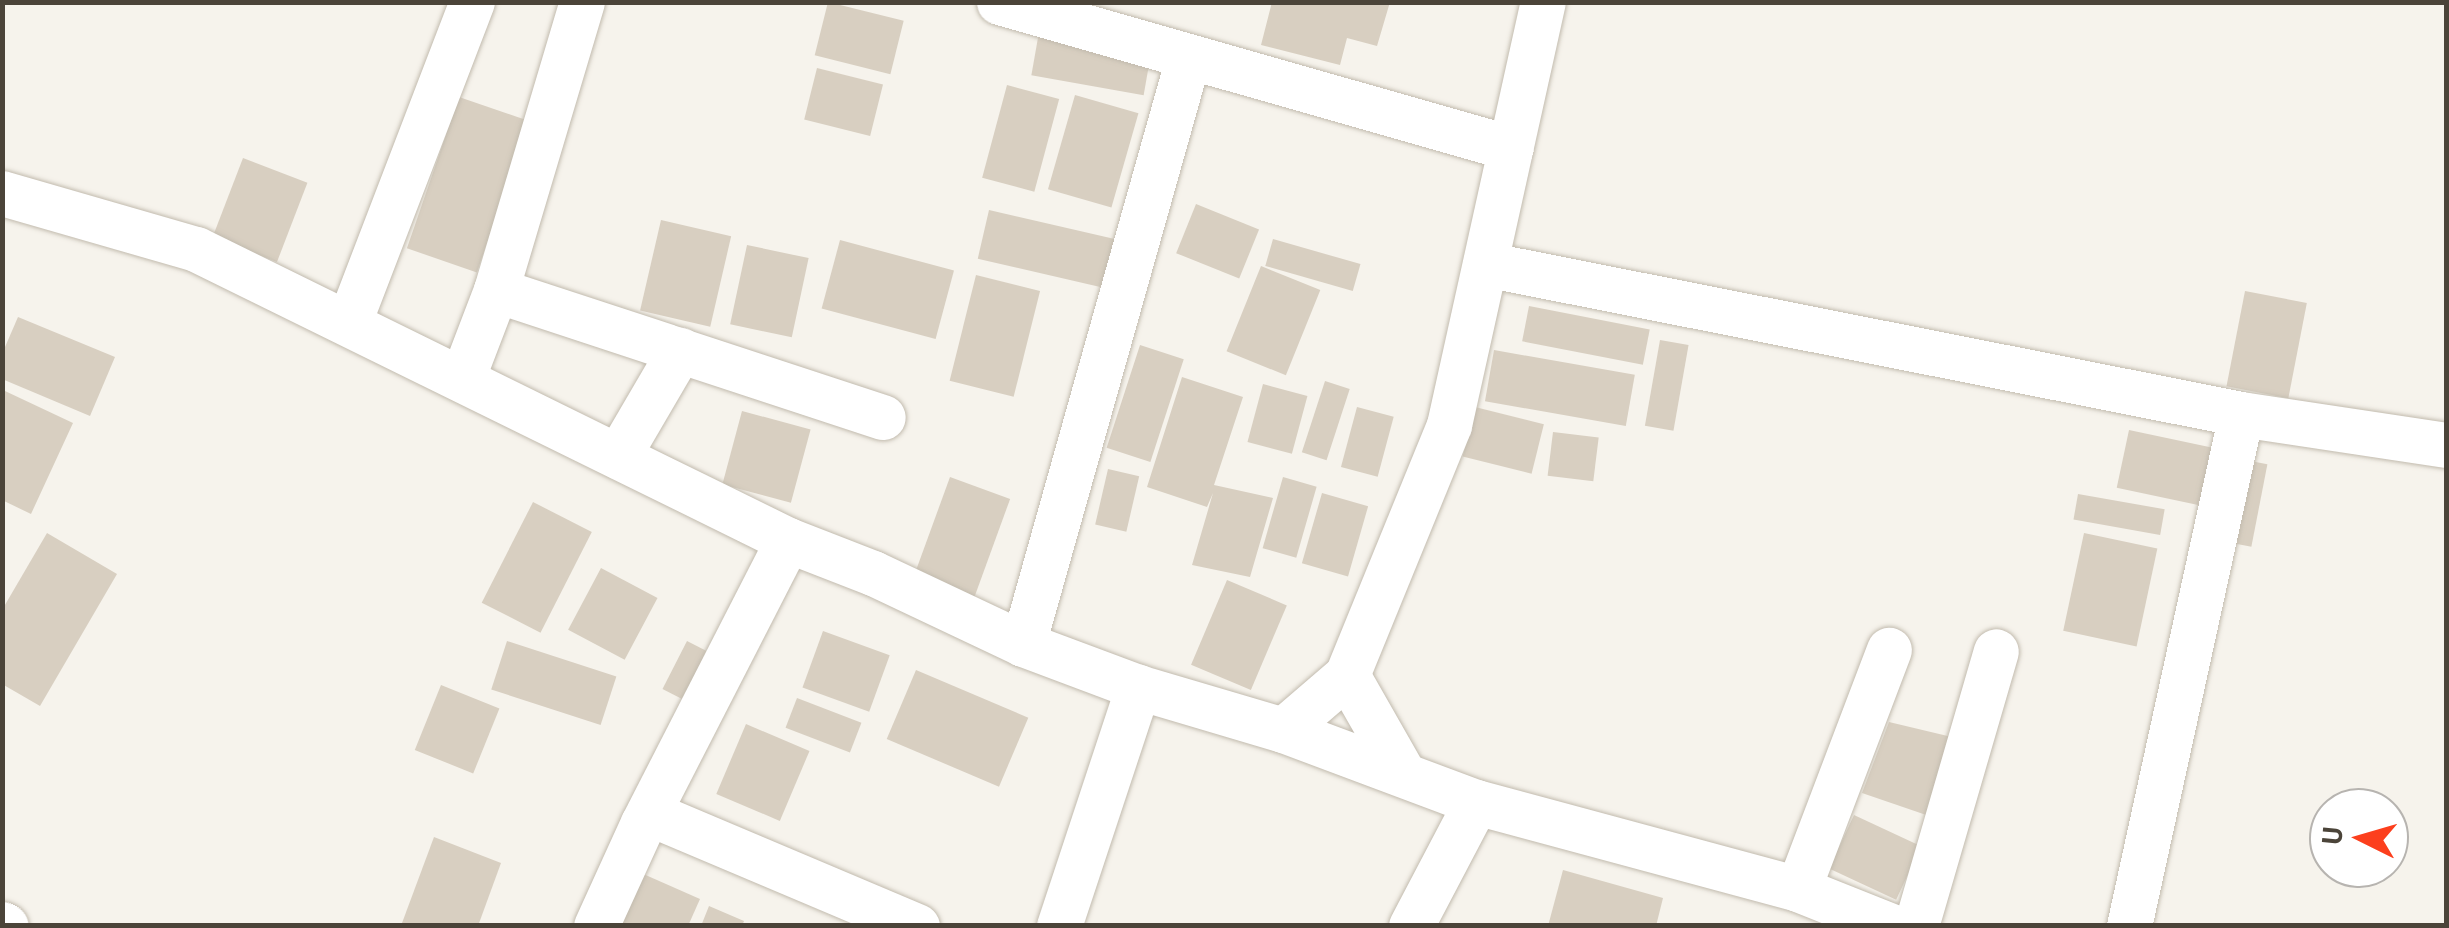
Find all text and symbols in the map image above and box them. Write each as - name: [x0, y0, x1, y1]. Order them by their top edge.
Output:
- north arrow: [2309, 788, 2409, 888]
- text: U: [2313, 825, 2349, 846]

